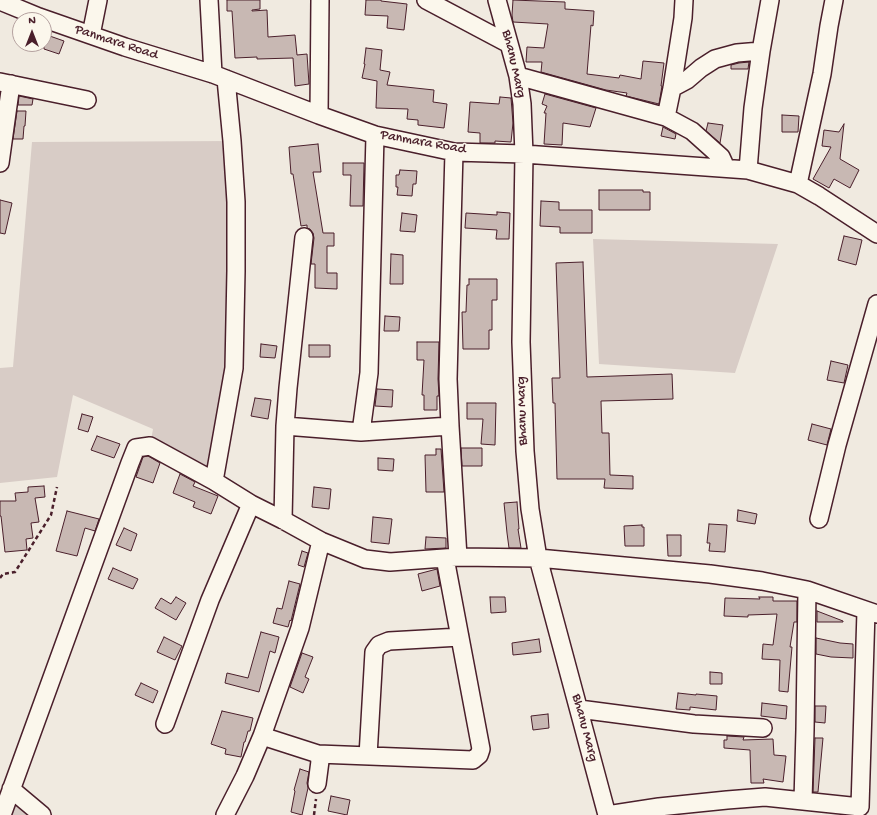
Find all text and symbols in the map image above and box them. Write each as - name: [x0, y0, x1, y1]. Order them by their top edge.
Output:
- north arrow: [12, 12, 52, 52]
- text: N: [28, 15, 36, 27]
- street label: Panmara Road: [72, 22, 160, 64]
- street label: Bhanu Marg: [497, 28, 529, 100]
- street label: Panmara Road: [379, 127, 467, 159]
- street label: Bhanu Marg: [513, 376, 533, 446]
- street label: Bhanu Marg: [567, 692, 601, 764]

